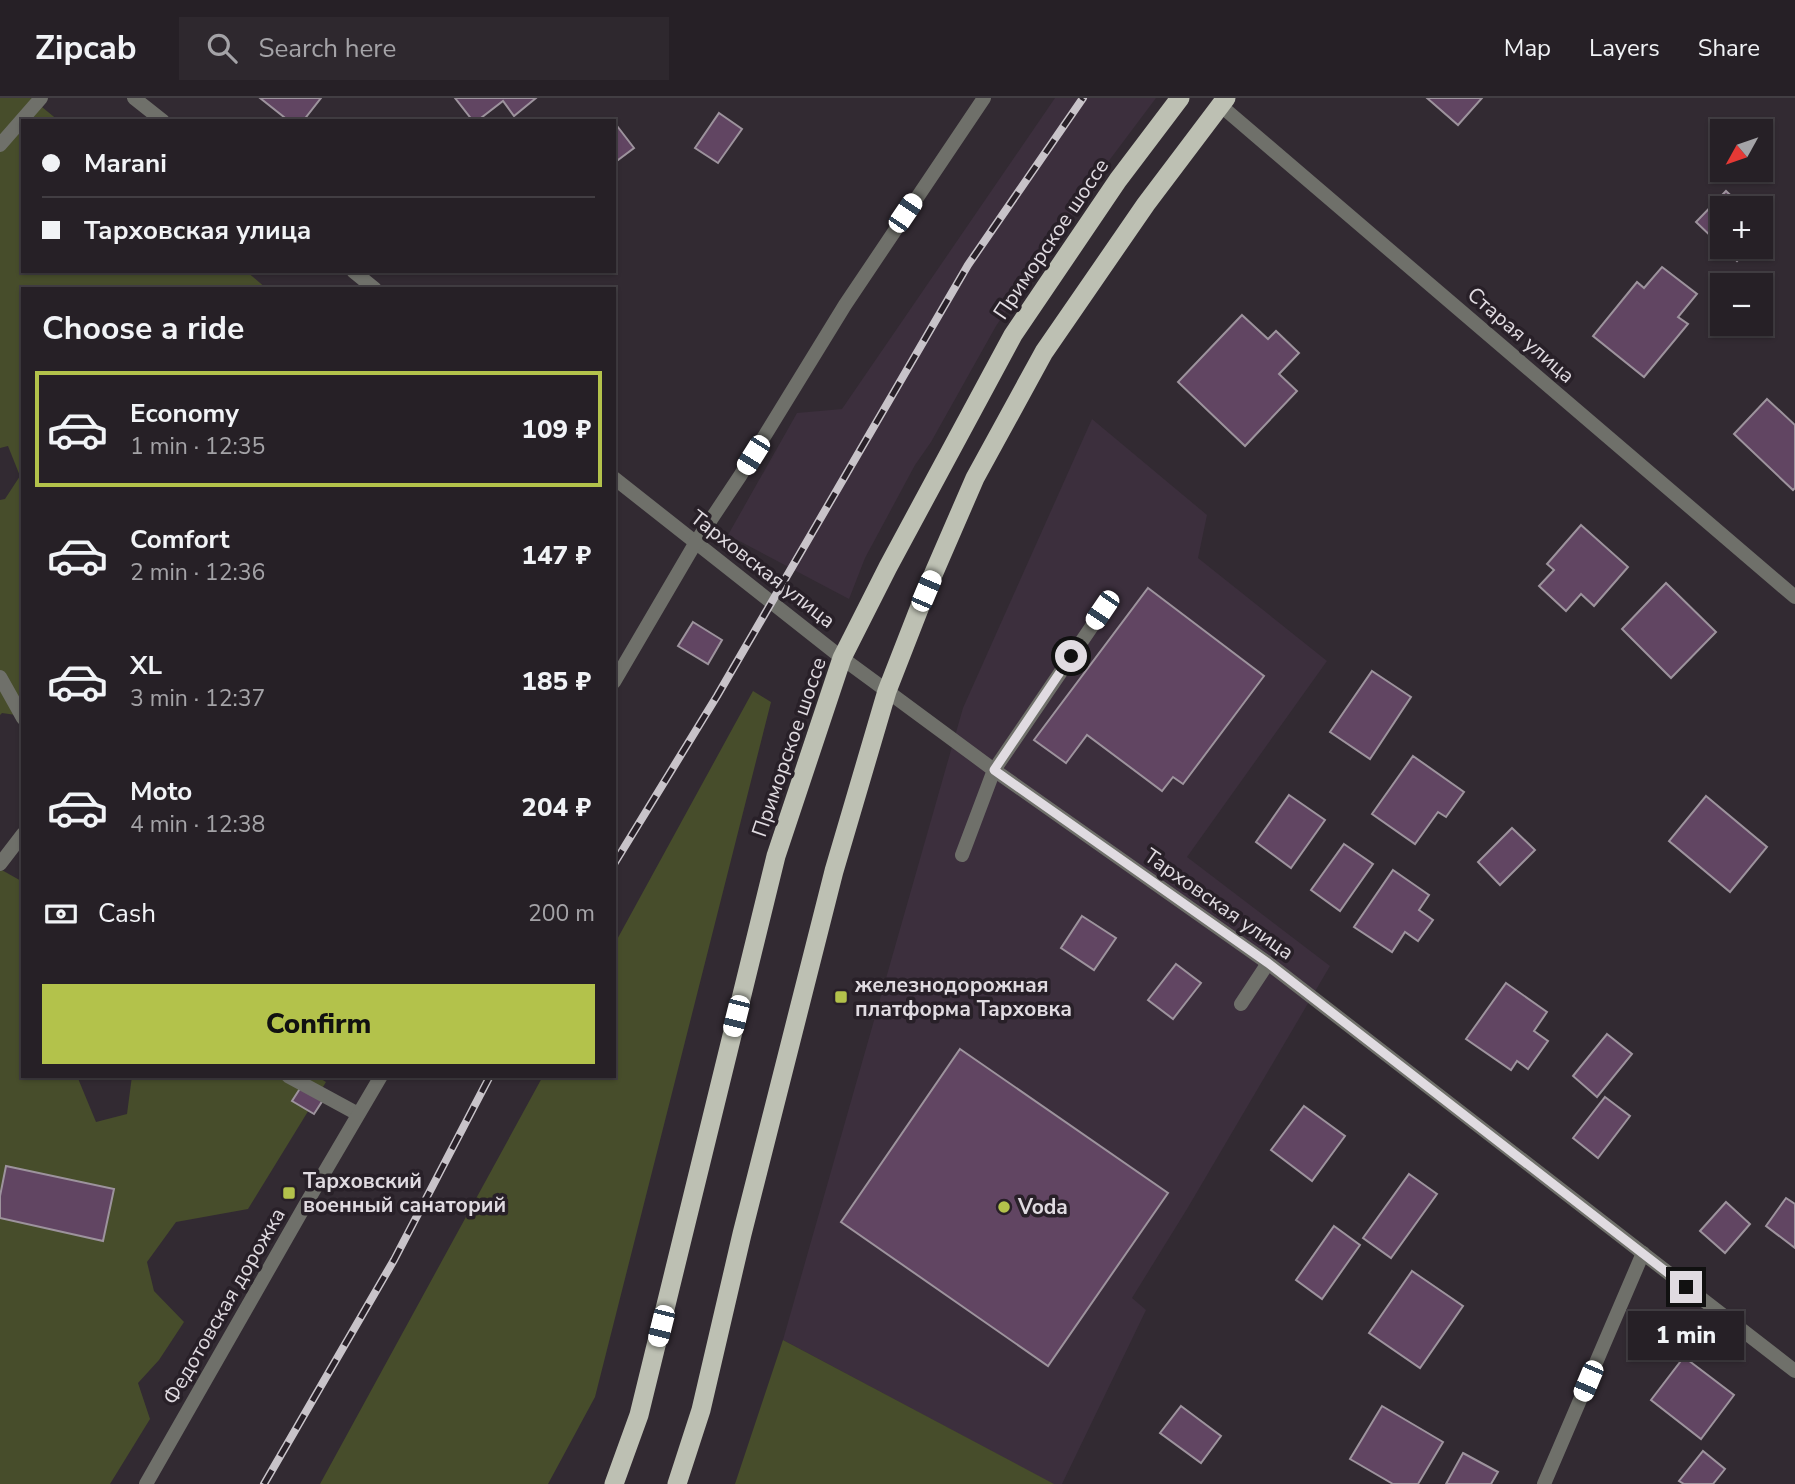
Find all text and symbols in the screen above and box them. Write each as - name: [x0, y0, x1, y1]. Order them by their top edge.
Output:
- search box: [179, 17, 669, 80]
- text: Zipcab: [35, 26, 137, 71]
- icon: search: [203, 29, 241, 67]
- text: Search here: [259, 31, 396, 66]
- text: Map: [1504, 32, 1551, 64]
- text: Layers: [1589, 32, 1660, 64]
- text: Share: [1698, 32, 1760, 64]
- north arrow: [1710, 119, 1773, 182]
- map controls: [1710, 119, 1773, 336]
- text: Marani: [84, 146, 167, 181]
- street label: Приморское шоссе: [987, 153, 1115, 325]
- car: [885, 190, 926, 236]
- button: +: [1710, 196, 1773, 259]
- text: Тарховская улица: [84, 213, 311, 248]
- button: −: [1710, 273, 1773, 336]
- street label: Старая улица: [1461, 281, 1581, 389]
- text: Choose a ride: [42, 307, 244, 350]
- text: Economy: [130, 396, 239, 431]
- icon: car: [46, 398, 109, 461]
- text: 109 ₽: [521, 412, 591, 447]
- text: 1 min · 12:35: [130, 431, 265, 462]
- car: [733, 432, 774, 478]
- street label: Тарховская улица: [685, 504, 841, 634]
- text: Comfort: [130, 522, 230, 557]
- icon: car: [46, 524, 109, 587]
- text: 147 ₽: [521, 538, 591, 573]
- text: 2 min · 12:36: [130, 557, 265, 588]
- car: [909, 568, 944, 614]
- car: [1082, 587, 1123, 633]
- route start: [1055, 640, 1087, 672]
- text: XL: [130, 648, 162, 683]
- icon: car: [46, 650, 109, 713]
- street label: Приморское шоссе: [745, 653, 833, 841]
- text: 185 ₽: [521, 664, 591, 699]
- text: 3 min · 12:37: [130, 683, 265, 714]
- text: Moto: [130, 774, 192, 809]
- icon: car: [46, 776, 109, 839]
- text: 204 ₽: [521, 790, 591, 825]
- text: 4 min · 12:38: [130, 809, 265, 840]
- street label: Тарховская улица: [1139, 842, 1299, 966]
- icon: cash: [42, 895, 80, 933]
- text: Cash: [98, 896, 156, 931]
- text: 200 m: [528, 898, 595, 929]
- place label: железнодорожная платформа Тарховка: [854, 971, 1072, 1023]
- button: Confirm: [42, 984, 595, 1064]
- marker: железнодорожная платформа Тарховка: [833, 989, 849, 1005]
- car: [721, 993, 752, 1039]
- place label: Тарховский военный санаторий: [303, 1167, 506, 1219]
- marker: Тарховский военный санаторий: [281, 1185, 297, 1201]
- place label: Voda: [1017, 1193, 1068, 1221]
- marker: Voda: [996, 1199, 1012, 1215]
- street label: Федотовская дорожка: [156, 1203, 292, 1409]
- route end: [1670, 1271, 1702, 1303]
- car: [646, 1303, 677, 1349]
- callout: 1 min: [1628, 1312, 1744, 1360]
- text: 1 min: [1656, 1320, 1716, 1351]
- car: [1571, 1358, 1606, 1404]

